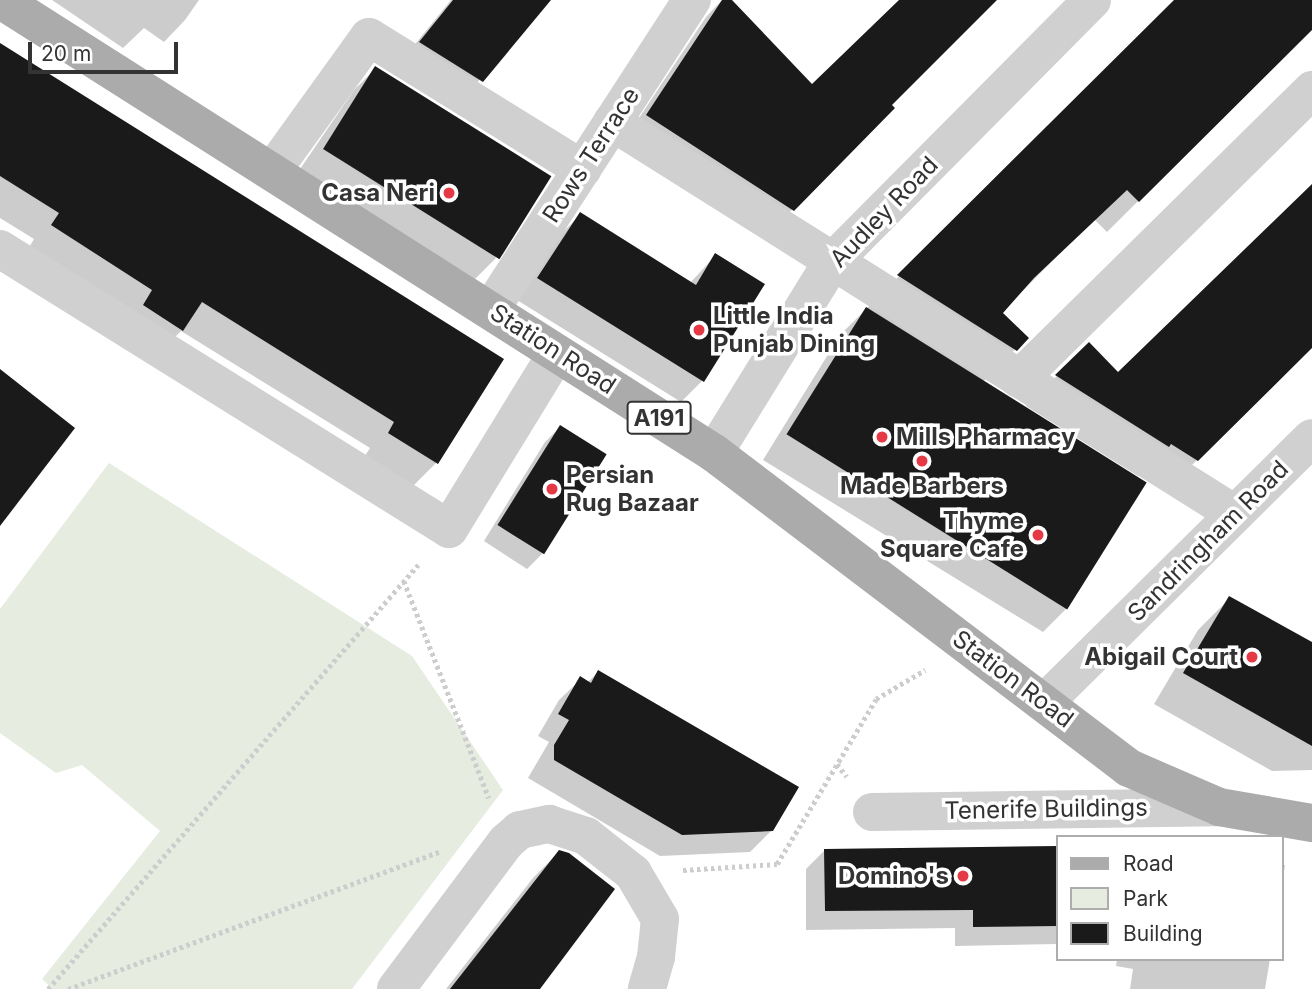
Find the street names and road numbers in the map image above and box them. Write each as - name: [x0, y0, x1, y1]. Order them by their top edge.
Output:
- street label: Rows Terrace: [537, 82, 645, 228]
- street label: Audley Road: [824, 151, 944, 273]
- street label: Station Road: [485, 298, 621, 400]
- road number: A191: [626, 398, 692, 438]
- street label: Sandringham Road: [1122, 455, 1294, 627]
- street label: Station Road: [947, 624, 1079, 734]
- street label: Tenerife Buildings: [944, 793, 1148, 825]

